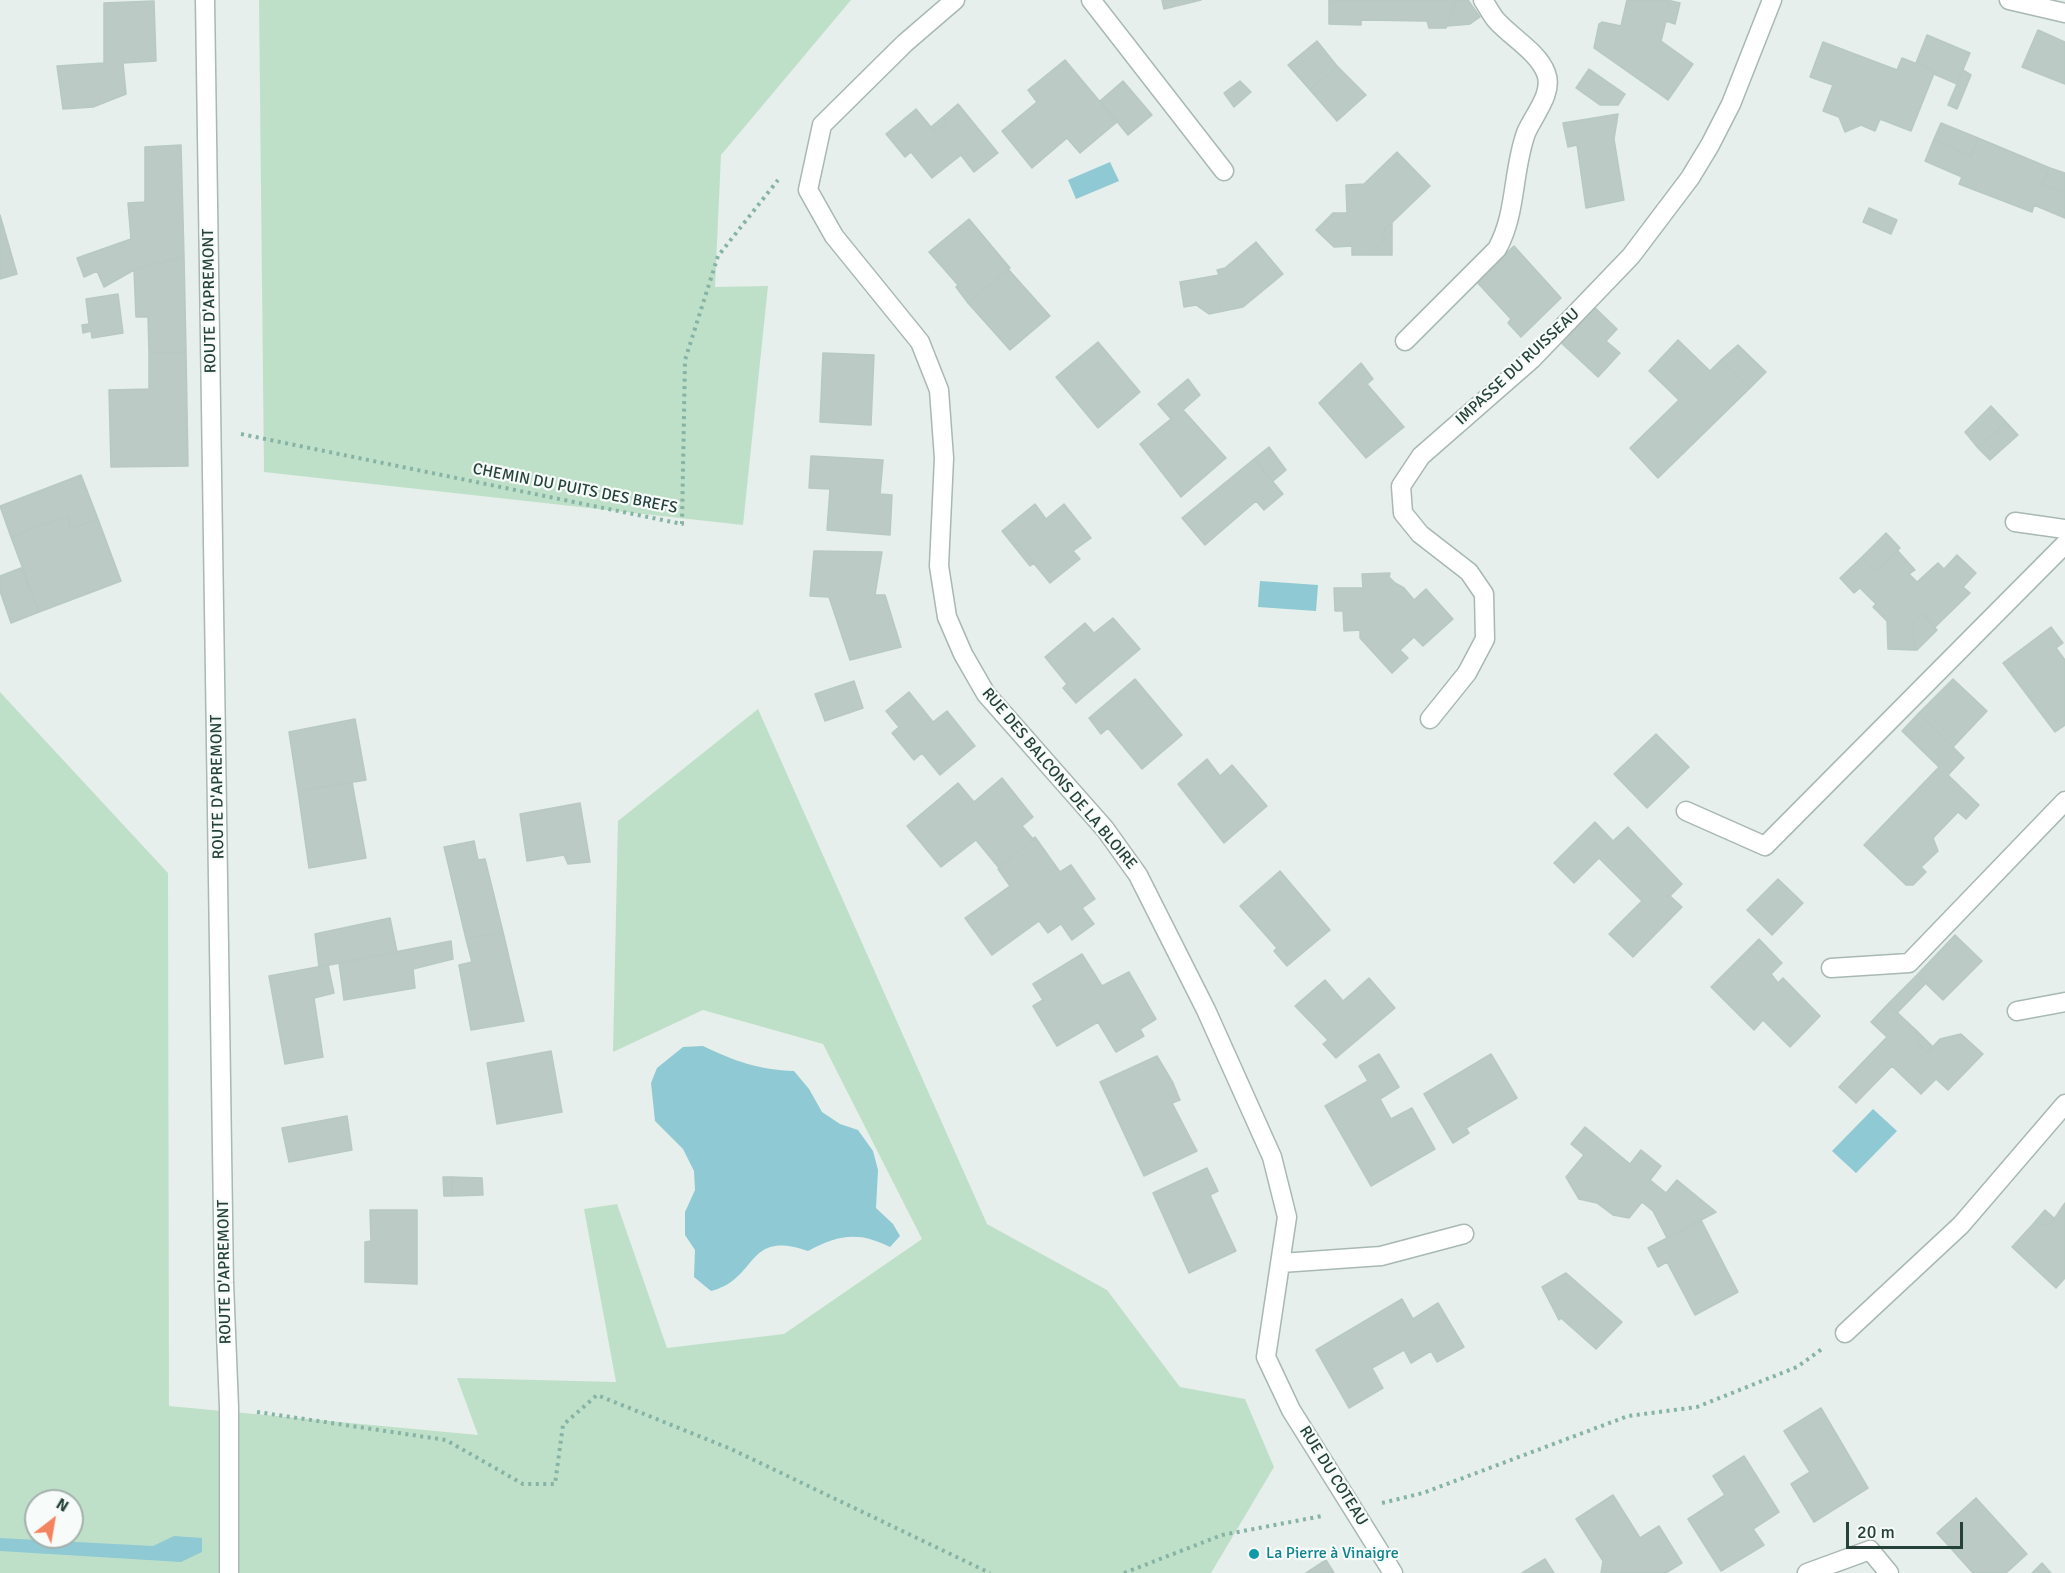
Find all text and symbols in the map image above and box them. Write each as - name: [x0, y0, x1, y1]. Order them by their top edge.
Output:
- street label: ROUTE D'APREMONT: [199, 229, 221, 373]
- street label: IMPASSE DU RUISSEAU: [1452, 305, 1584, 429]
- street label: CHEMIN DU PUITS DES BREFS: [471, 460, 679, 518]
- street label: RUE DES BALCONS DE LA BLOIRE: [977, 684, 1141, 874]
- street label: ROUTE D'APREMONT: [207, 715, 229, 859]
- street label: ROUTE D'APREMONT: [214, 1200, 236, 1344]
- street label: RUE DU COTEAU: [1295, 1423, 1371, 1529]
- north arrow: [24, 1489, 84, 1549]
- text: N: [52, 1494, 72, 1517]
- scale bar: [1849, 1510, 1966, 1548]
- text: 20 m: [1857, 1521, 1895, 1543]
- place label: La Pierre à Vinaigre: [1266, 1544, 1399, 1564]
- marker: La Pierre à Vinaigre: [1247, 1547, 1261, 1561]

